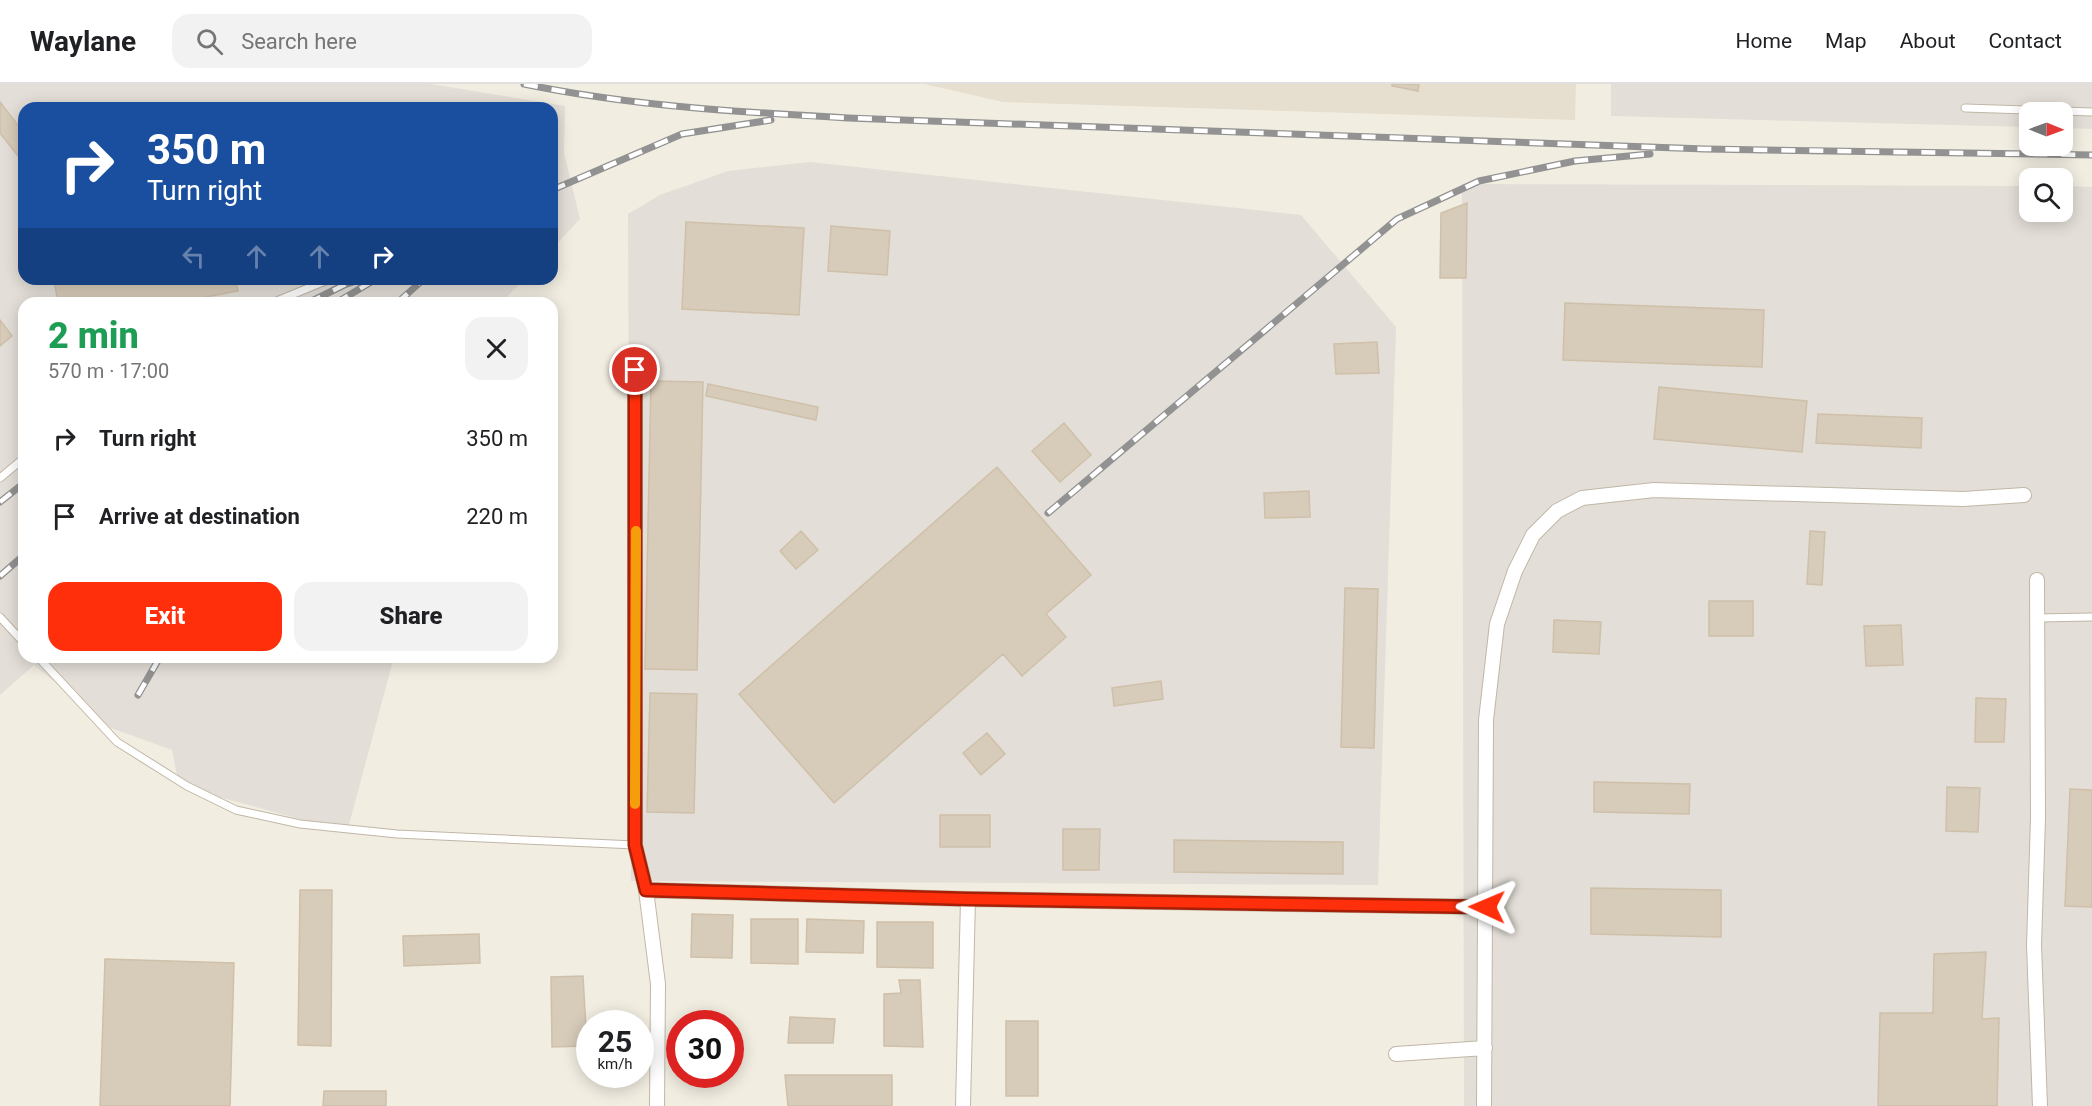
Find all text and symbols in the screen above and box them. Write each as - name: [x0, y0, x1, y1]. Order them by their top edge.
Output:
- search box: [172, 14, 592, 68]
- text: Waylane: [30, 25, 136, 58]
- icon: search: [193, 25, 226, 58]
- text: Search here: [241, 29, 357, 54]
- text: Home: [1736, 29, 1792, 53]
- text: Map: [1825, 29, 1867, 53]
- text: About: [1900, 29, 1956, 53]
- text: Contact: [1989, 29, 2062, 53]
- north arrow: [2019, 102, 2073, 156]
- map controls: [2019, 102, 2073, 222]
- text: 350 m: [147, 125, 266, 174]
- icon: right: [48, 126, 126, 204]
- button: search: [2019, 168, 2073, 222]
- text: Turn right: [147, 175, 262, 207]
- icon: left: [177, 240, 210, 273]
- icon: ahead: [240, 240, 273, 273]
- icon: ahead: [303, 240, 336, 273]
- icon: right: [366, 240, 399, 273]
- text: 2 min: [48, 315, 139, 357]
- button: close: [465, 317, 528, 380]
- pin: [609, 344, 660, 395]
- icon: arrive: [618, 353, 651, 386]
- text: 570 m · 17:00: [48, 359, 169, 383]
- icon: right: [48, 422, 81, 455]
- text: Turn right: [99, 426, 196, 451]
- text: 350 m: [466, 426, 528, 451]
- icon: arrive: [48, 500, 81, 533]
- text: Arrive at destination: [99, 504, 300, 529]
- text: 220 m: [466, 504, 528, 529]
- button: Exit: [48, 582, 282, 651]
- button: Share: [294, 582, 528, 651]
- position arrow: [1455, 875, 1519, 939]
- speed limit sign: 30: [666, 1010, 744, 1088]
- text: 25: [598, 1024, 632, 1059]
- text: km/h: [597, 1055, 633, 1073]

